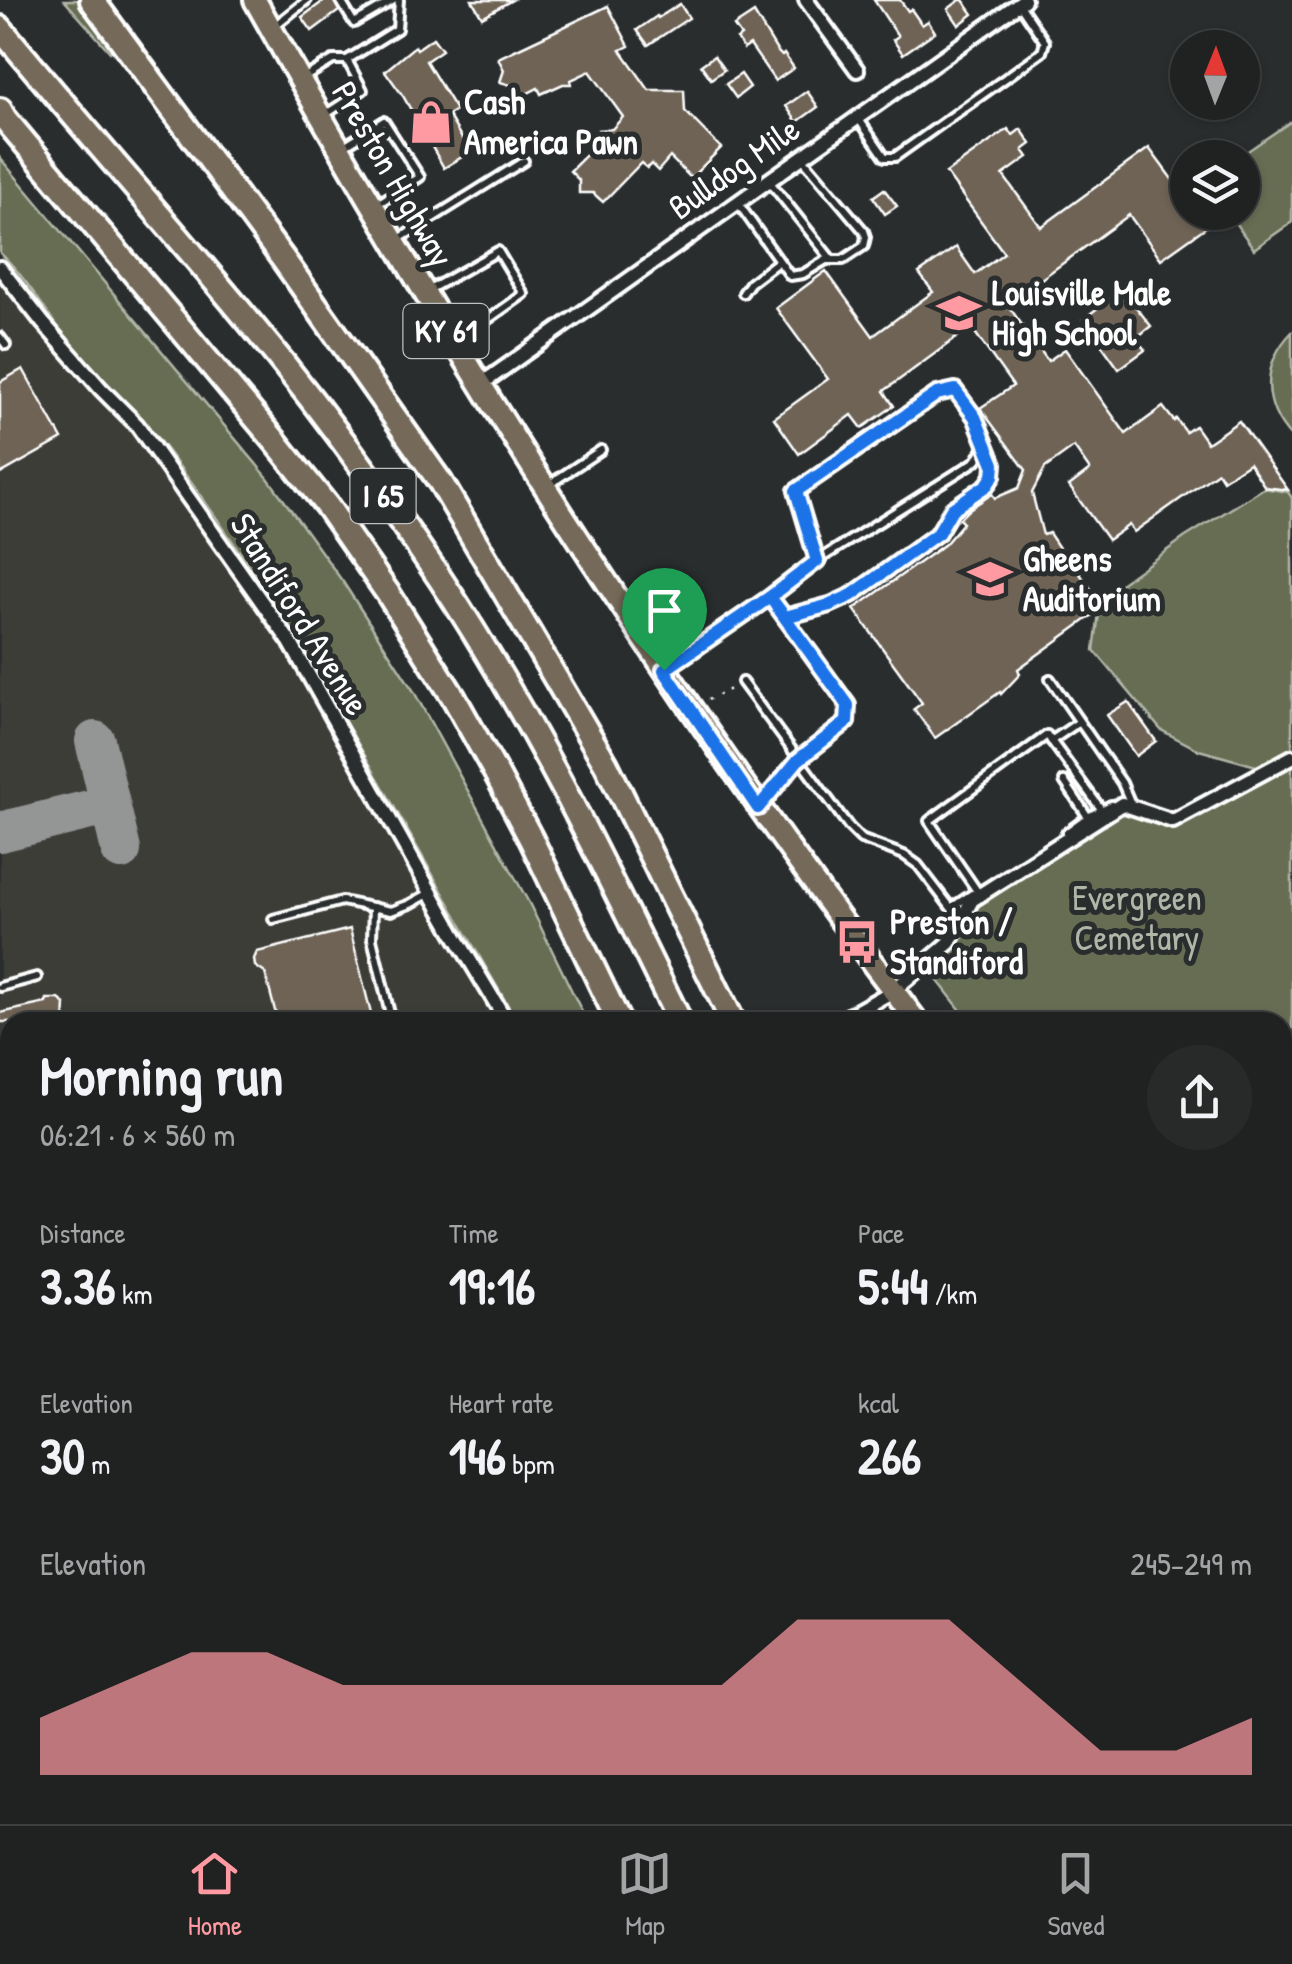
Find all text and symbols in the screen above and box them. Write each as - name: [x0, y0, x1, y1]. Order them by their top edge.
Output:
- north arrow: [1170, 30, 1260, 120]
- map controls: [1170, 30, 1260, 230]
- street label: Preston Highway: [321, 72, 466, 275]
- place label: Cash America Pawn: [464, 78, 638, 165]
- shop icon: Cash America Pawn: [407, 98, 455, 146]
- street label: Bulldog Mile: [659, 105, 809, 230]
- button: layers: [1170, 140, 1260, 230]
- place label: Louisville Male High School: [992, 269, 1171, 357]
- school or university icon: Louisville Male High School: [935, 289, 983, 337]
- road number: KY 61: [404, 304, 488, 358]
- road number: I 65: [350, 469, 416, 523]
- street label: Standiford Avenue: [220, 504, 381, 724]
- place label: Gheens Auditorium: [1023, 535, 1161, 622]
- school or university icon: Gheens Auditorium: [966, 555, 1014, 603]
- pin: [622, 568, 707, 671]
- icon: arrive: [637, 583, 692, 638]
- park label: Evergreen Cemetary: [1072, 874, 1202, 961]
- place label: Preston / Standiford: [890, 898, 1023, 985]
- bus stop icon: Preston / Standiford: [833, 918, 881, 966]
- text: Morning run: [40, 1038, 283, 1112]
- button: share: [1147, 1045, 1252, 1150]
- text: 06:21 · 6 × 560 m: [40, 1113, 235, 1156]
- text: Distance: [40, 1214, 126, 1252]
- text: Time: [449, 1214, 499, 1252]
- text: Pace: [858, 1214, 904, 1252]
- text: 3.36: [40, 1252, 115, 1320]
- text: 19:16: [449, 1252, 535, 1320]
- text: 5:44: [858, 1252, 928, 1320]
- text: km: [115, 1275, 153, 1313]
- text: /km: [928, 1275, 977, 1313]
- text: Elevation: [40, 1384, 133, 1422]
- text: Heart rate: [449, 1384, 554, 1422]
- text: kcal: [858, 1384, 899, 1422]
- text: 30: [40, 1422, 85, 1490]
- text: 146: [449, 1422, 506, 1490]
- text: 266: [858, 1422, 921, 1490]
- text: m: [85, 1445, 110, 1483]
- text: bpm: [506, 1445, 555, 1483]
- text: Elevation: [40, 1542, 146, 1585]
- text: 245–249 m: [1130, 1542, 1252, 1585]
- tab: Home: [187, 1846, 242, 1944]
- tab: Map: [617, 1846, 672, 1944]
- tab: Saved: [1047, 1846, 1105, 1944]

